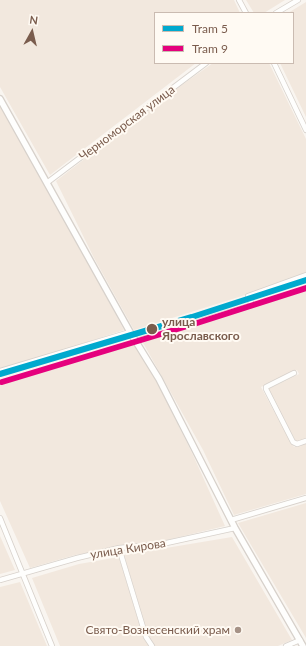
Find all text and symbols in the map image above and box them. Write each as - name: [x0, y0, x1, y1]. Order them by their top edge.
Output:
- north arrow: [12, 12, 52, 52]
- legend: [154, 12, 294, 64]
- text: N: [29, 13, 39, 27]
- text: Tram 5: [192, 21, 228, 36]
- text: Tram 9: [192, 41, 228, 56]
- street label: Черноморская улица: [76, 82, 178, 164]
- place label: улица Ярославского: [162, 315, 240, 343]
- marker: улица Ярославского: [145, 322, 159, 336]
- street label: улица Кирова: [89, 536, 167, 562]
- place label: Свято-Вознесенский храм: [86, 623, 230, 637]
- marker: Свято-Вознесенский храм: [233, 625, 243, 635]

